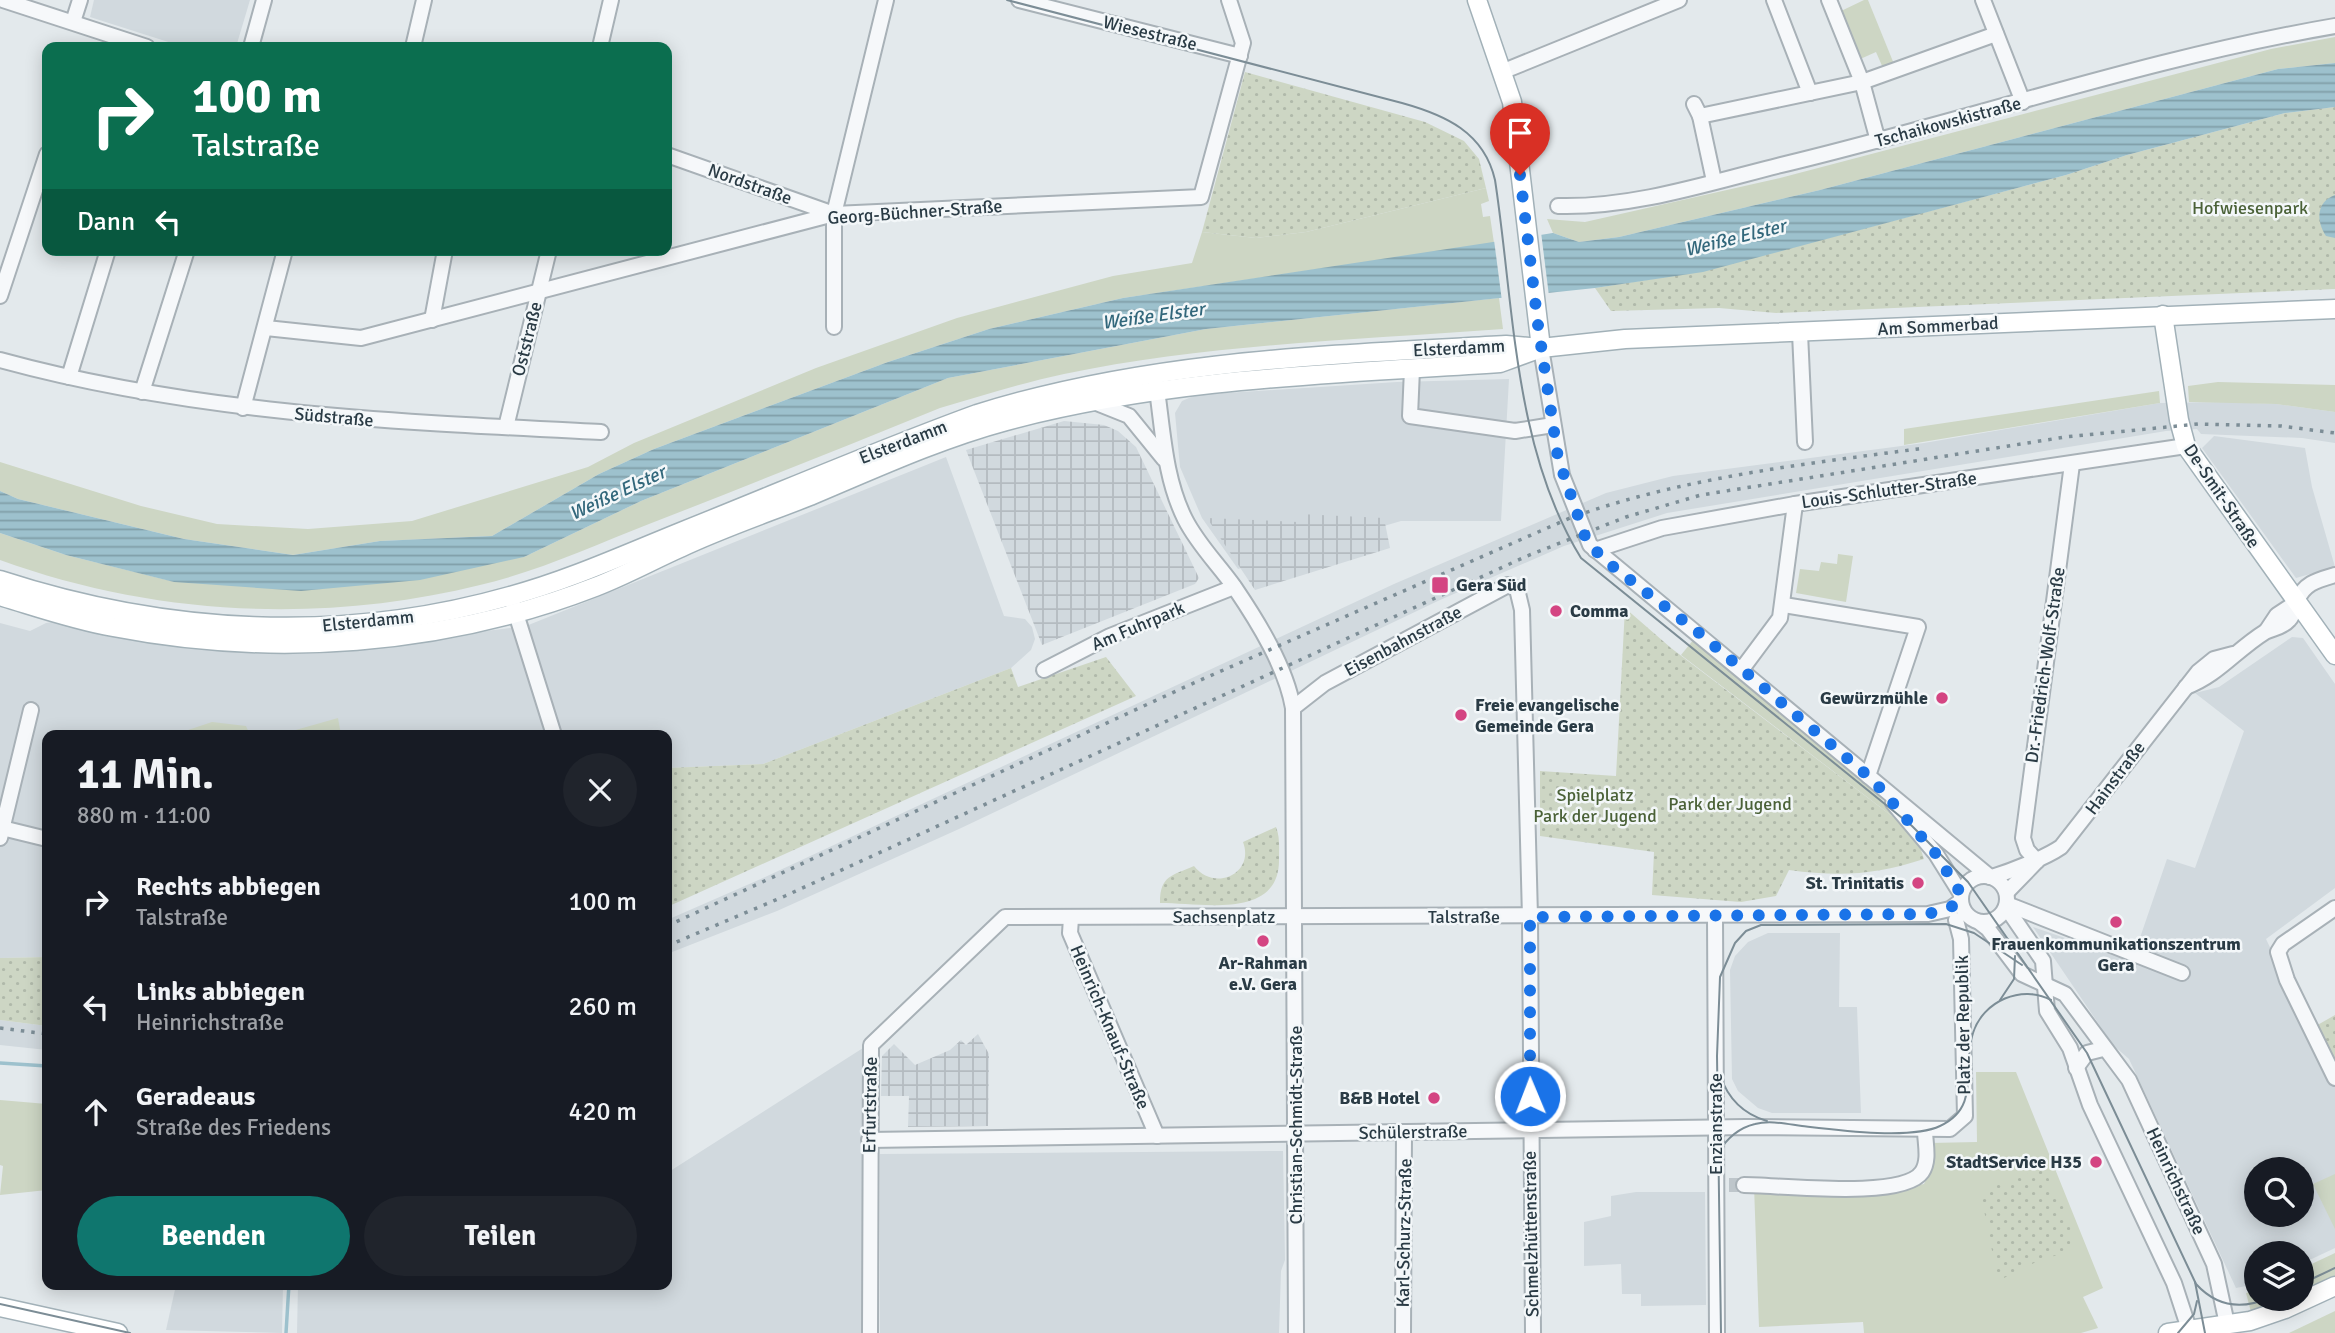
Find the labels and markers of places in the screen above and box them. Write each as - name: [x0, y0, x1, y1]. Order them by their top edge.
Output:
- pin: [1490, 103, 1550, 175]
- place label: Gera Süd: [1456, 574, 1527, 596]
- marker: Gera Süd: [1430, 575, 1450, 595]
- place label: Comma: [1570, 600, 1629, 622]
- marker: Comma: [1548, 603, 1564, 619]
- place label: Gewürzmühle: [1820, 687, 1928, 709]
- marker: Gewürzmühle: [1934, 690, 1950, 706]
- place label: Freie evangelische Gemeinde Gera: [1475, 694, 1619, 737]
- marker: Freie evangelische Gemeinde Gera: [1453, 707, 1469, 723]
- place label: St. Trinitatis: [1806, 872, 1904, 894]
- marker: St. Trinitatis: [1910, 875, 1926, 891]
- marker: Frauenkommunikationszentrum Gera: [2108, 914, 2124, 930]
- marker: Ar-Rahman e.V. Gera: [1255, 933, 1271, 949]
- place label: Frauenkommunikationszentrum Gera: [1991, 933, 2241, 976]
- place label: Ar-Rahman e.V. Gera: [1218, 952, 1308, 995]
- place label: B&B Hotel: [1339, 1087, 1420, 1109]
- marker: B&B Hotel: [1426, 1090, 1442, 1106]
- place label: StadtService H35: [1946, 1151, 2082, 1173]
- marker: StadtService H35: [2088, 1154, 2104, 1170]

